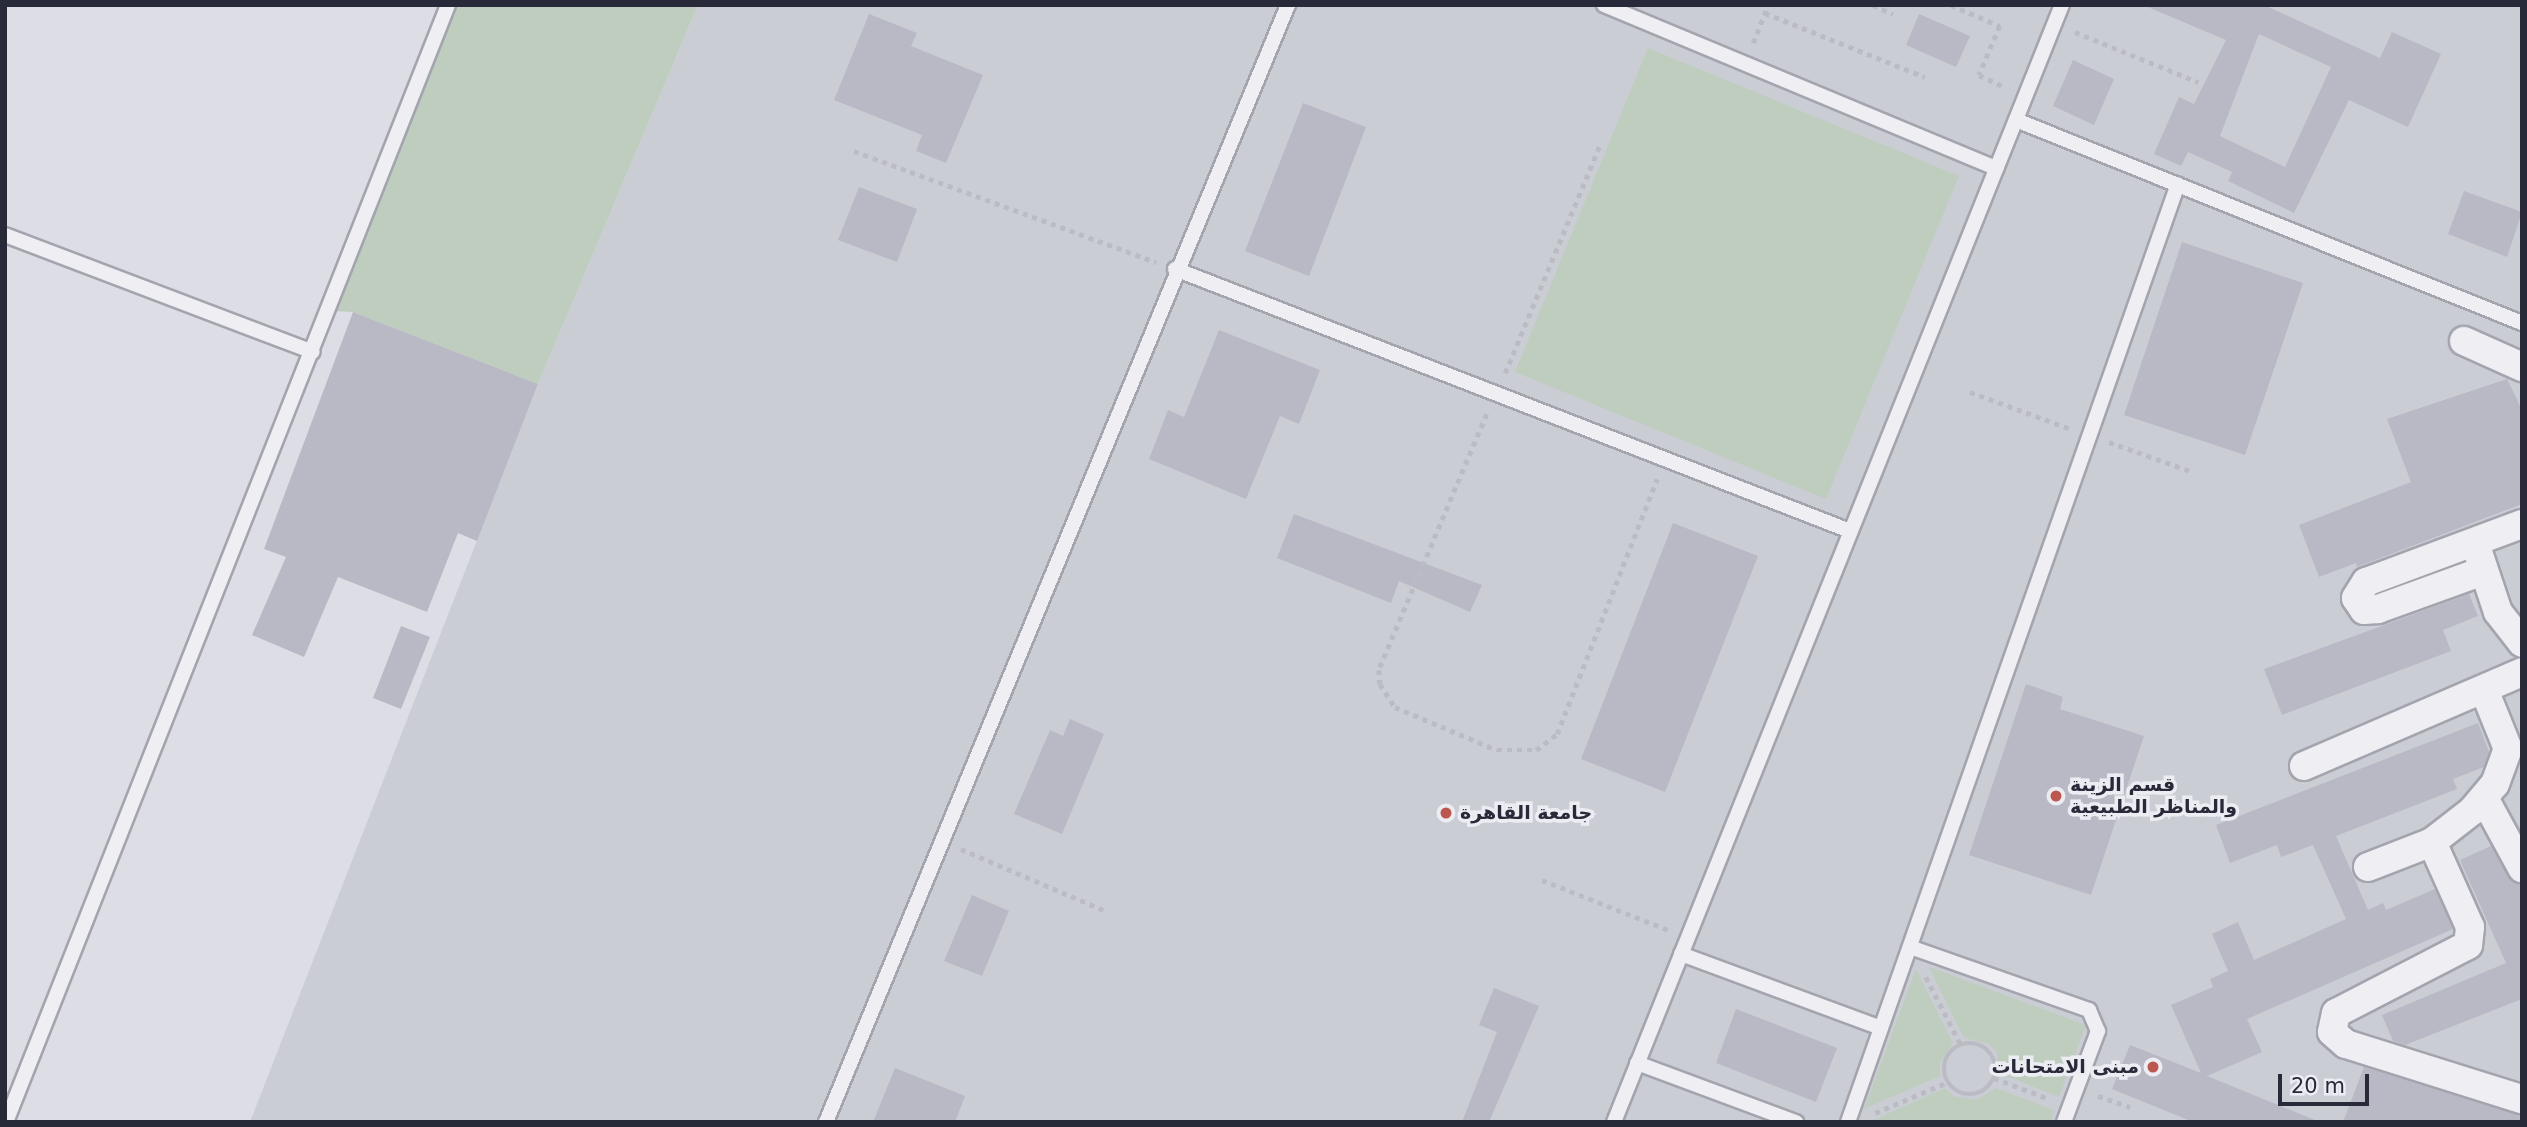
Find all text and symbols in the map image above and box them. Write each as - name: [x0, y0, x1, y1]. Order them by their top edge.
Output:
- place label: قسم الزينة والمناظر الطبيعية: [2070, 774, 2237, 818]
- marker: قسم الزينة والمناظر الطبيعية: [2048, 788, 2064, 804]
- place label: جامعة القاهرة: [1460, 802, 1592, 824]
- marker: جامعة القاهرة: [1438, 805, 1454, 821]
- place label: مبنى الامتحانات: [1992, 1056, 2139, 1078]
- marker: مبنى الامتحانات: [2145, 1059, 2161, 1075]
- scale bar: [2282, 1060, 2373, 1104]
- text: 20 m: [2291, 1074, 2345, 1098]

